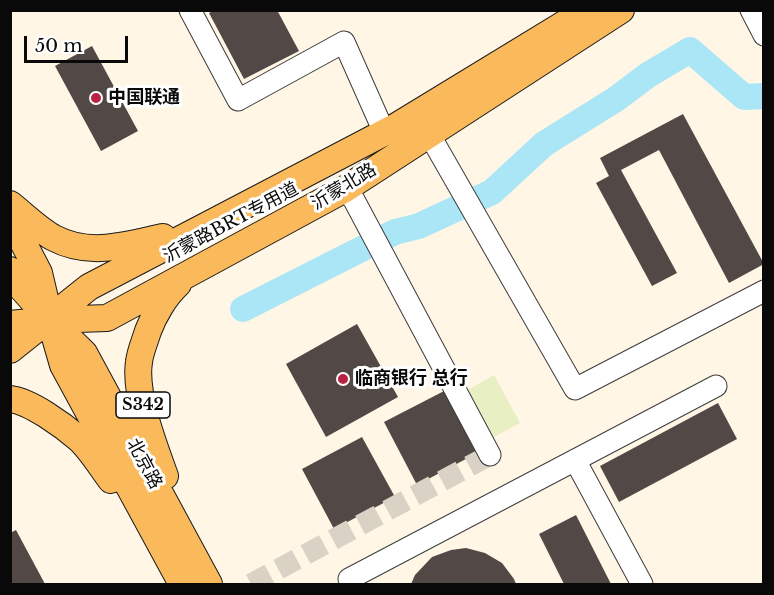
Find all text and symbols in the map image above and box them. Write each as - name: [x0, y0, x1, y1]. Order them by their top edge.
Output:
- scale bar: [27, 24, 130, 62]
- text: 50 m: [35, 35, 83, 57]
- place label: 中国联通: [108, 87, 180, 109]
- marker: 中国联通: [89, 91, 103, 105]
- street label: 沂蒙北路: [308, 159, 380, 215]
- street label: 沂蒙路BRT专用道: [160, 178, 302, 268]
- place label: 临商银行 总行: [355, 368, 468, 390]
- marker: 临商银行 总行: [336, 372, 350, 386]
- road number: S342: [116, 392, 170, 418]
- street label: 北京路: [122, 435, 166, 493]

